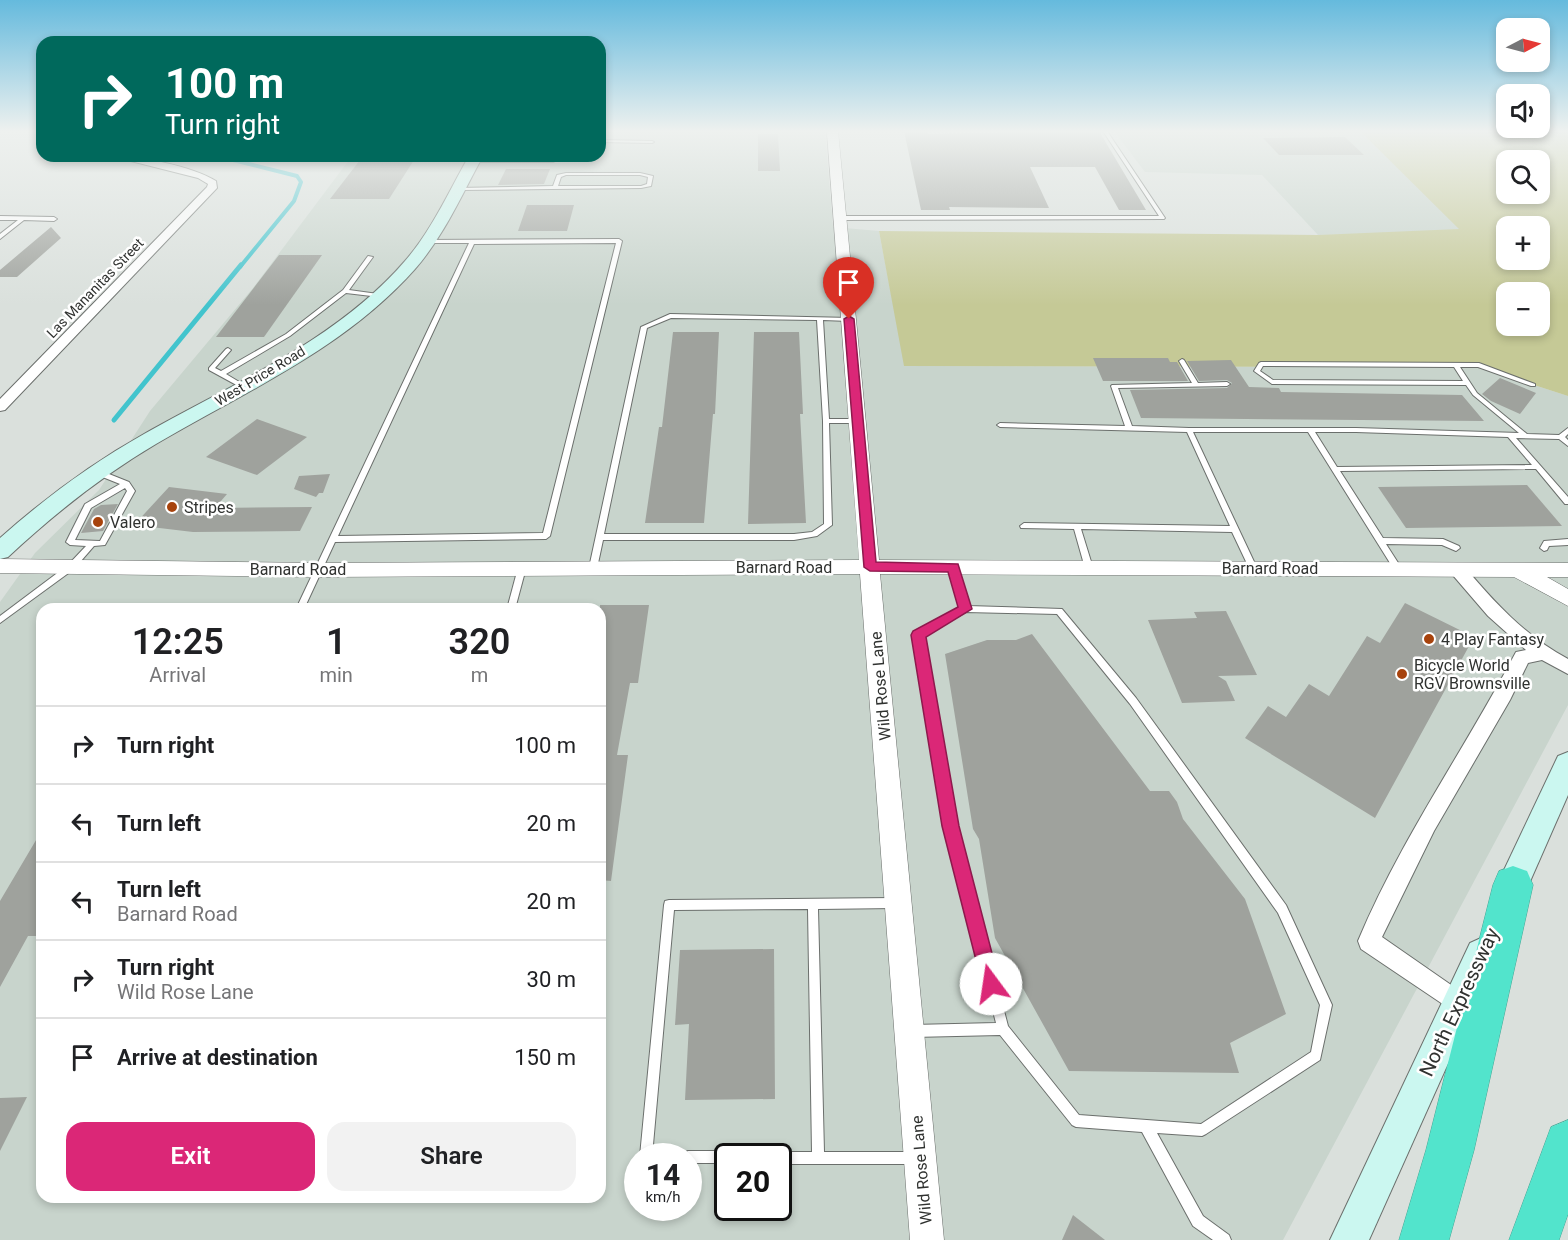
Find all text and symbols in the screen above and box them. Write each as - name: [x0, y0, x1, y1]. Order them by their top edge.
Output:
- north arrow: [1496, 18, 1550, 72]
- map controls: [1496, 18, 1550, 336]
- text: 100 m: [165, 59, 284, 108]
- icon: right: [66, 60, 144, 138]
- button: sound: [1496, 84, 1550, 138]
- text: Turn right: [165, 109, 280, 141]
- button: search: [1496, 150, 1550, 204]
- button: +: [1496, 216, 1550, 270]
- street label: Las Mananitas Street: [43, 235, 147, 341]
- pin: [823, 257, 874, 319]
- icon: arrive: [832, 266, 865, 299]
- button: −: [1496, 282, 1550, 336]
- street label: West Price Road: [212, 343, 308, 409]
- place label: Stripes: [184, 498, 234, 517]
- marker: Stripes: [165, 500, 179, 514]
- place label: Valero: [110, 513, 155, 532]
- marker: Valero: [91, 515, 105, 529]
- street label: Barnard Road: [736, 558, 832, 577]
- street label: Barnard Road: [1222, 559, 1318, 578]
- street label: Barnard Road: [250, 560, 346, 579]
- text: 12:25: [132, 621, 224, 663]
- text: 1: [326, 621, 346, 663]
- text: 320: [449, 621, 510, 663]
- place label: 4 Play Fantasy: [1441, 630, 1544, 649]
- street label: Wild Rose Lane: [866, 631, 895, 741]
- marker: 4 Play Fantasy: [1422, 632, 1436, 646]
- place label: Bicycle World RGV Brownsville: [1414, 656, 1530, 693]
- text: Arrival: [149, 663, 206, 687]
- text: min: [319, 663, 353, 687]
- text: m: [471, 663, 488, 687]
- marker: Bicycle World RGV Brownsville: [1395, 667, 1409, 681]
- icon: right: [66, 729, 99, 762]
- text: Turn right: [117, 733, 214, 758]
- text: 100 m: [514, 733, 576, 758]
- icon: left: [66, 807, 99, 840]
- text: Turn left: [117, 811, 201, 836]
- text: 20 m: [527, 811, 576, 836]
- text: Turn left: [117, 877, 201, 902]
- icon: left: [66, 885, 99, 918]
- text: 20 m: [527, 889, 576, 914]
- text: Barnard Road: [117, 902, 238, 926]
- street label: North Expressway: [1414, 923, 1504, 1080]
- position arrow: [959, 952, 1023, 1016]
- text: Turn right: [117, 955, 214, 980]
- icon: right: [66, 963, 99, 996]
- text: 30 m: [527, 967, 576, 992]
- text: Wild Rose Lane: [117, 980, 254, 1004]
- icon: arrive: [66, 1041, 99, 1074]
- text: Arrive at destination: [117, 1045, 318, 1070]
- text: 150 m: [514, 1045, 576, 1070]
- street label: Wild Rose Lane: [907, 1115, 936, 1225]
- button: Exit: [66, 1122, 315, 1191]
- button: Share: [327, 1122, 576, 1191]
- speed limit sign: 20: [714, 1143, 792, 1221]
- text: 14: [646, 1157, 680, 1192]
- text: km/h: [645, 1188, 681, 1206]

